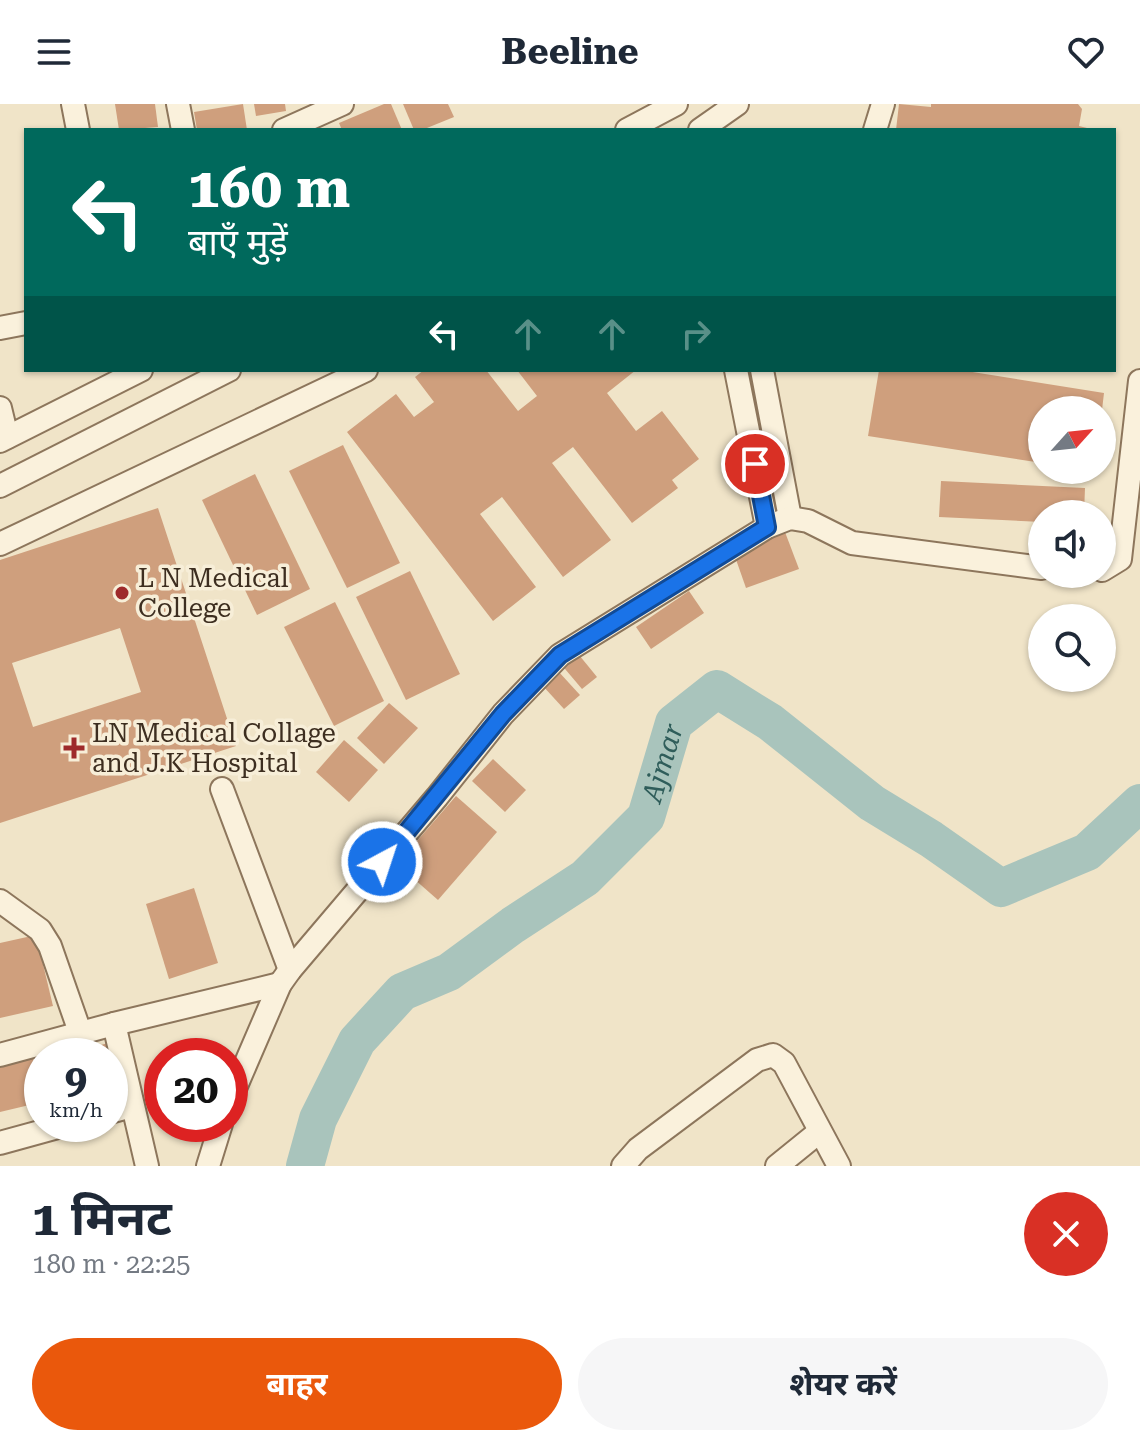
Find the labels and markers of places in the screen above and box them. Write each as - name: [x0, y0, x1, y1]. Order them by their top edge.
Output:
- pin: [721, 430, 789, 498]
- place label: L N Medical College: [138, 563, 289, 623]
- marker: L N Medical College: [113, 584, 131, 602]
- place label: LN Medical Collage and J.K Hospital: [92, 718, 336, 778]
- marker: LN Medical Collage and J.K Hospital: [63, 737, 85, 759]

